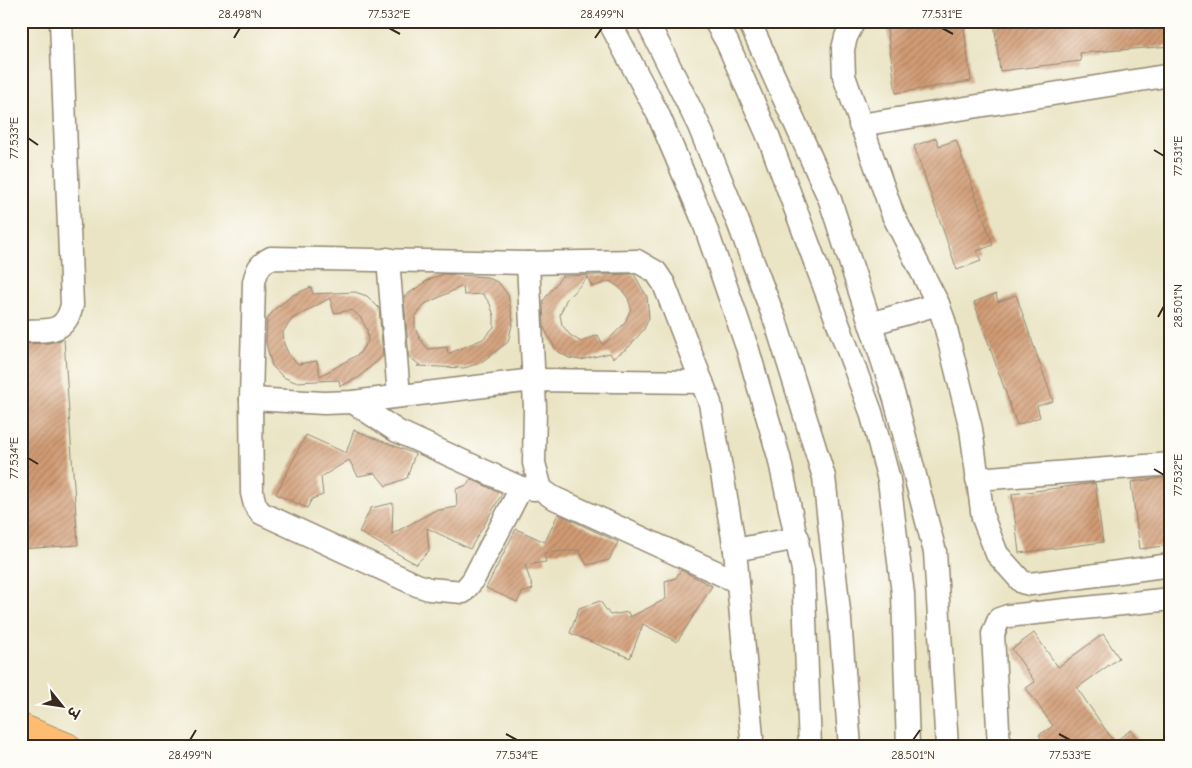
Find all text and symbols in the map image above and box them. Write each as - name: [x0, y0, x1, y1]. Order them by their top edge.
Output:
- text: 28.498°N: [218, 7, 262, 21]
- text: 77.532°E: [368, 7, 410, 21]
- text: 28.499°N: [580, 7, 624, 21]
- text: 77.531°E: [922, 7, 962, 21]
- text: 77.533°E: [7, 117, 21, 159]
- text: 77.531°E: [1171, 136, 1185, 176]
- text: 28.501°N: [1171, 284, 1185, 328]
- text: 77.534°E: [7, 437, 21, 479]
- text: 77.532°E: [1171, 454, 1185, 496]
- north arrow: [38, 680, 88, 730]
- text: उ: [62, 702, 84, 722]
- text: 28.499°N: [168, 748, 212, 762]
- text: 77.534°E: [496, 748, 538, 762]
- text: 28.501°N: [891, 748, 935, 762]
- text: 77.533°E: [1049, 748, 1091, 762]

